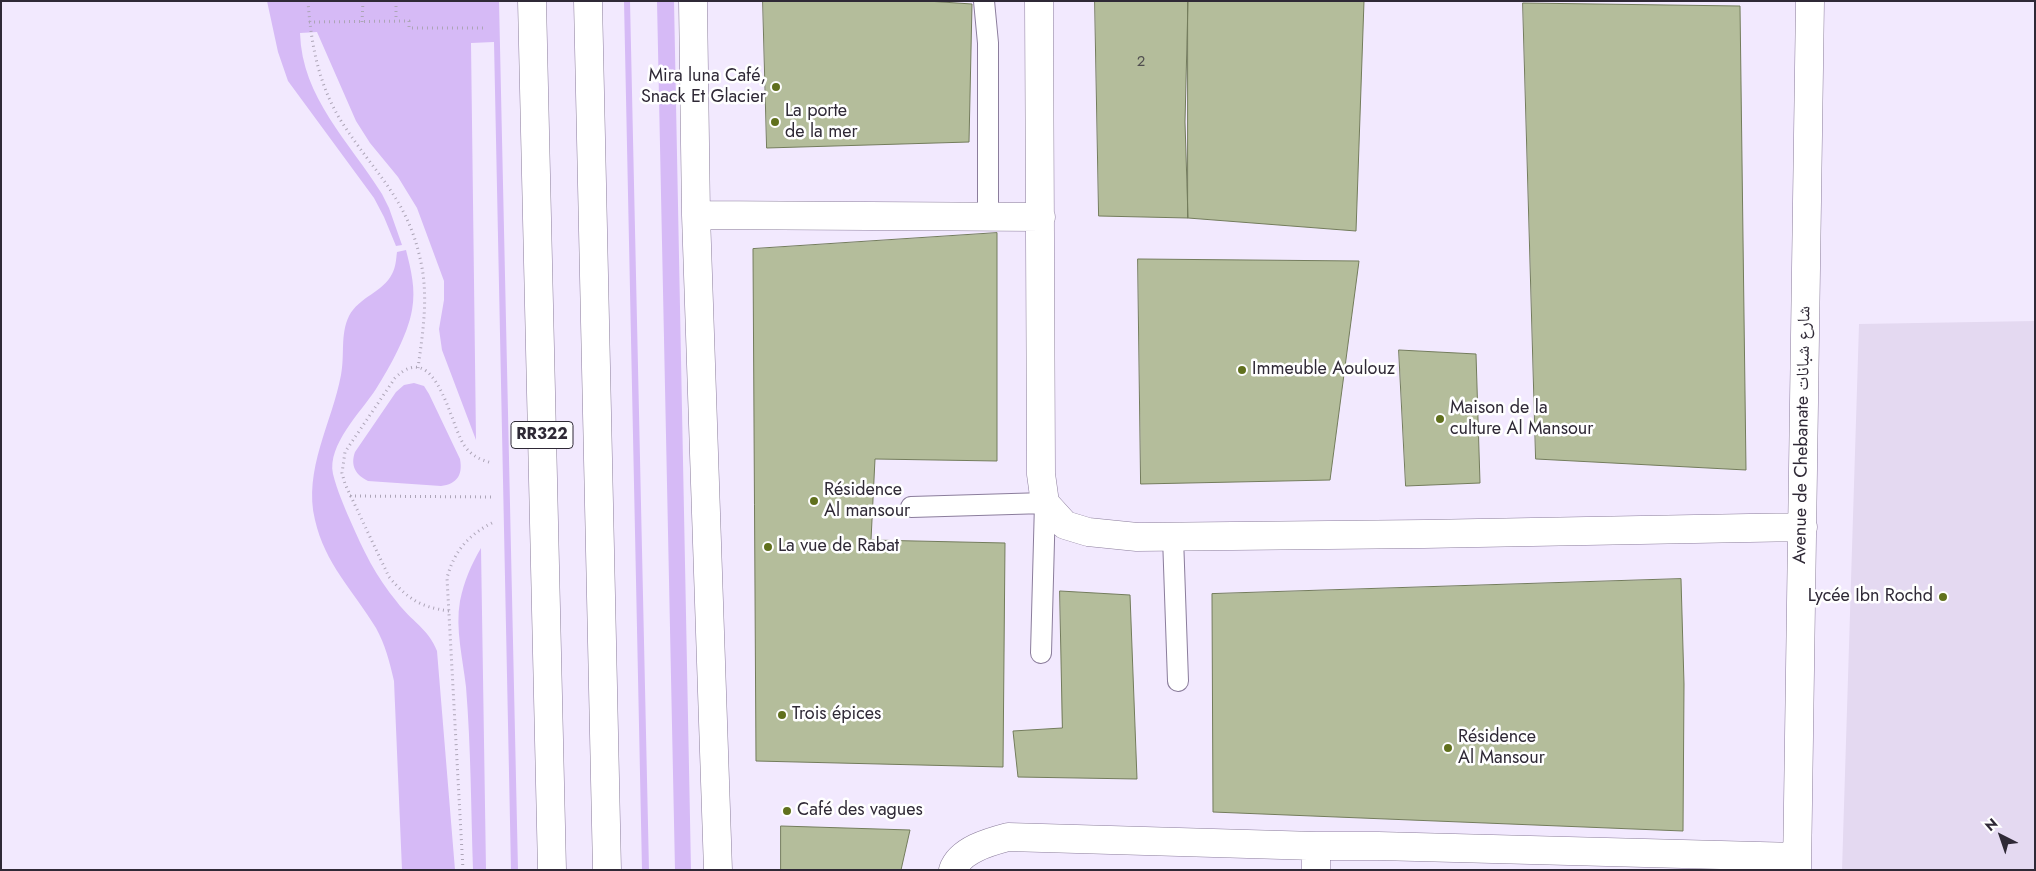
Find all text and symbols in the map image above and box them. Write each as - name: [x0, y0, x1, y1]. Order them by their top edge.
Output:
- house number: 2: [1137, 53, 1145, 71]
- place label: Mira luna Café, Snack Et Glacier: [641, 66, 766, 108]
- marker: Mira luna Café, Snack Et Glacier: [770, 81, 782, 93]
- place label: La porte de la mer: [785, 101, 858, 144]
- marker: La porte de la mer: [769, 116, 781, 128]
- street label: Avenue de Chebanate شارع شبانات: [1790, 306, 1816, 564]
- place label: Immeuble Aoulouz: [1252, 359, 1395, 381]
- marker: Immeuble Aoulouz: [1236, 364, 1248, 376]
- place label: Maison de la culture Al Mansour: [1450, 398, 1593, 440]
- marker: Maison de la culture Al Mansour: [1434, 413, 1446, 425]
- road number: RR322: [511, 422, 573, 448]
- place label: Résidence Al mansour: [824, 480, 910, 522]
- marker: Résidence Al mansour: [808, 495, 820, 507]
- place label: La vue de Rabat: [778, 536, 899, 558]
- marker: La vue de Rabat: [762, 541, 774, 553]
- place label: Lycée Ibn Rochd: [1808, 586, 1933, 608]
- marker: Lycée Ibn Rochd: [1937, 591, 1949, 603]
- place label: Trois épices: [792, 704, 881, 726]
- marker: Trois épices: [776, 709, 788, 721]
- place label: Résidence Al Mansour: [1458, 727, 1545, 770]
- marker: Résidence Al Mansour: [1442, 742, 1454, 754]
- place label: Café des vagues: [797, 800, 923, 822]
- marker: Café des vagues: [781, 805, 793, 817]
- north arrow: [1976, 811, 2026, 861]
- text: N: [1980, 813, 2002, 836]

